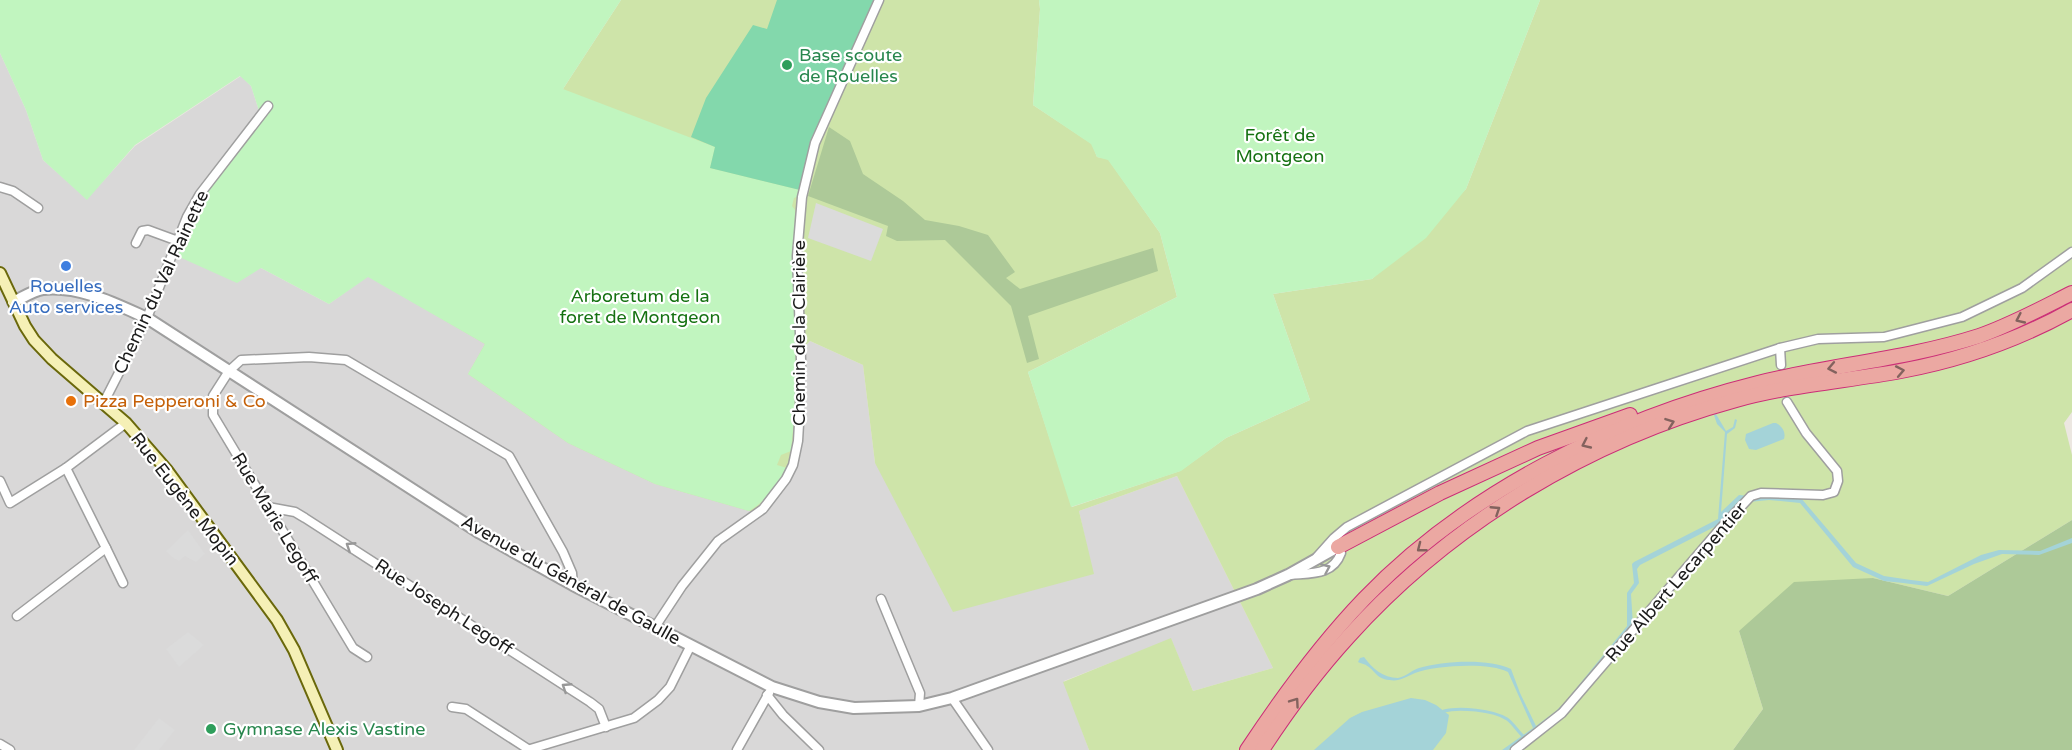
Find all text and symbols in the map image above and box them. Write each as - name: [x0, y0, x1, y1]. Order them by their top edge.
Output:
- place label: Base scoute de Rouelles: [799, 44, 902, 87]
- marker: Base scoute de Rouelles: [780, 58, 794, 72]
- park label: Forêt de Montgeon: [1235, 124, 1325, 167]
- street label: Chemin du Val Rainette: [109, 187, 213, 377]
- street label: Chemin de la Clairière: [788, 240, 810, 426]
- marker: Rouelles Auto services: [59, 259, 73, 273]
- place label: Rouelles Auto services: [9, 275, 123, 318]
- park label: Arboretum de la foret de Montgeon: [560, 285, 720, 328]
- one-way arrow: [2015, 311, 2026, 323]
- one-way arrow: [1827, 361, 1837, 374]
- one-way arrow: [1895, 365, 1905, 378]
- place label: Pizza Pepperoni & Co: [83, 390, 266, 412]
- marker: Pizza Pepperoni & Co: [64, 394, 78, 408]
- one-way arrow: [1664, 417, 1674, 430]
- street label: Rue Eugène Mopin: [126, 428, 244, 570]
- one-way arrow: [1581, 436, 1592, 448]
- street label: Rue Marie Legoff: [227, 448, 323, 588]
- street label: Rue Albert Lecarpentier: [1601, 498, 1751, 666]
- one-way arrow: [1490, 506, 1500, 518]
- street label: Avenue du Général de Gaulle: [458, 510, 684, 650]
- one-way arrow: [1417, 540, 1428, 551]
- one-way arrow: [345, 543, 356, 554]
- street label: Rue Joseph Legoff: [371, 554, 517, 660]
- one-way arrow: [1320, 563, 1331, 575]
- one-way arrow: [562, 682, 572, 694]
- one-way arrow: [1288, 698, 1299, 709]
- place label: Gymnase Alexis Vastine: [223, 718, 426, 740]
- marker: Gymnase Alexis Vastine: [204, 722, 218, 736]

